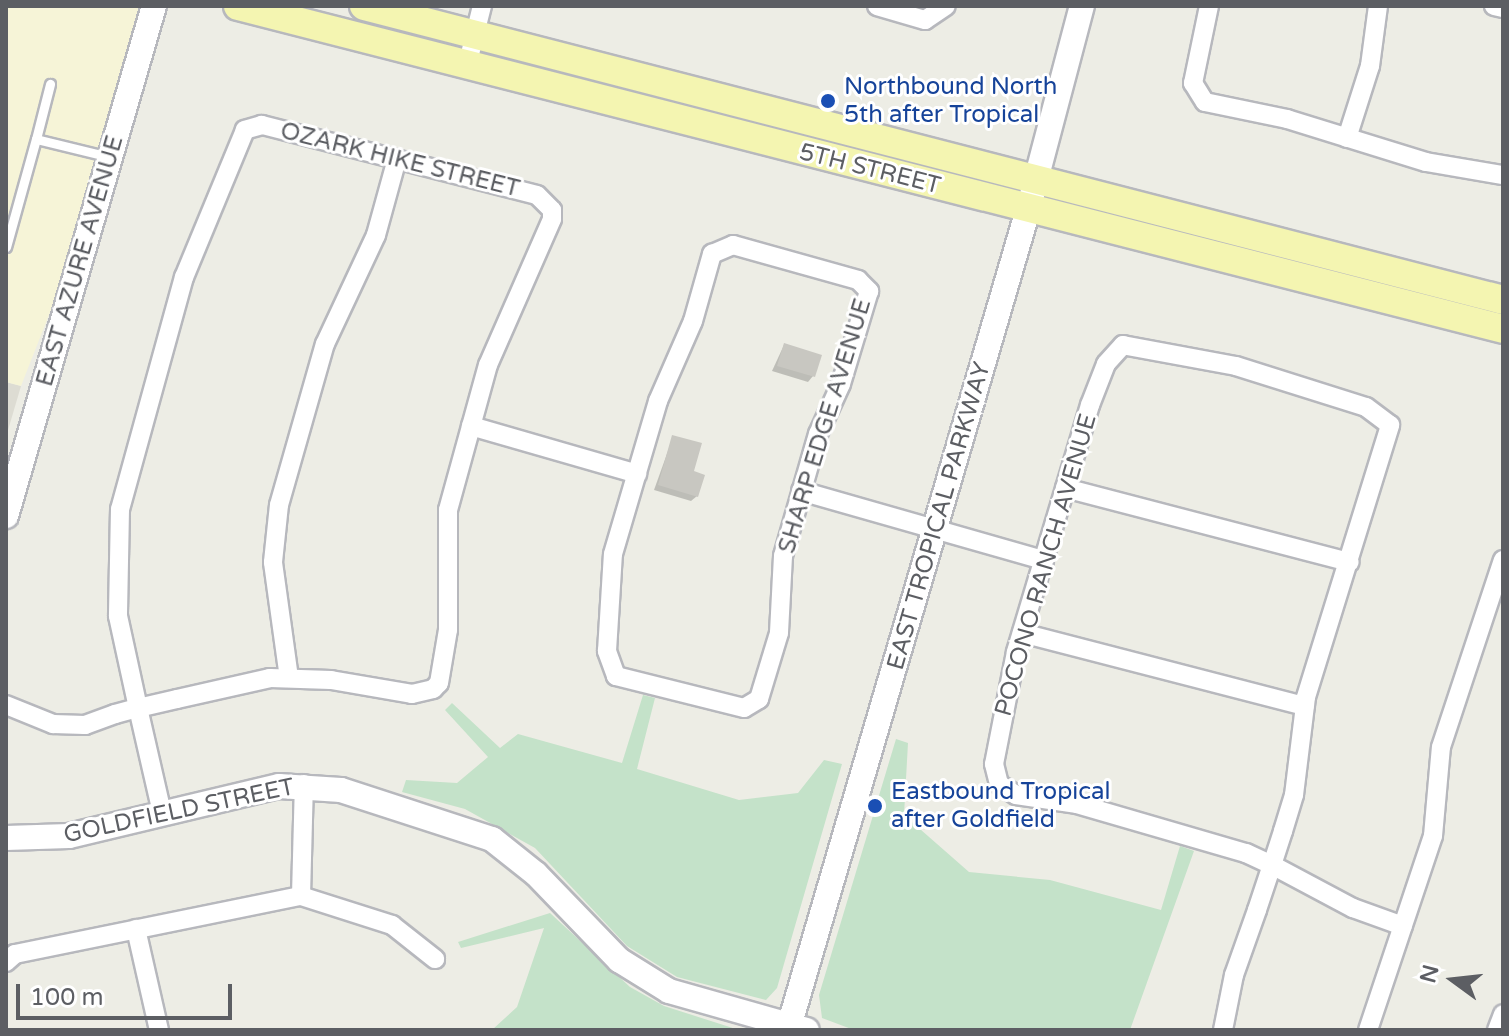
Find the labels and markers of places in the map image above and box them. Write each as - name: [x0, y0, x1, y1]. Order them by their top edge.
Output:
- place label: Northbound North 5th after Tropical: [844, 73, 1057, 129]
- marker: Northbound North 5th after Tropical: [819, 92, 837, 110]
- place label: Eastbound Tropical after Goldfield: [891, 778, 1111, 834]
- marker: Eastbound Tropical after Goldfield: [866, 797, 884, 815]

